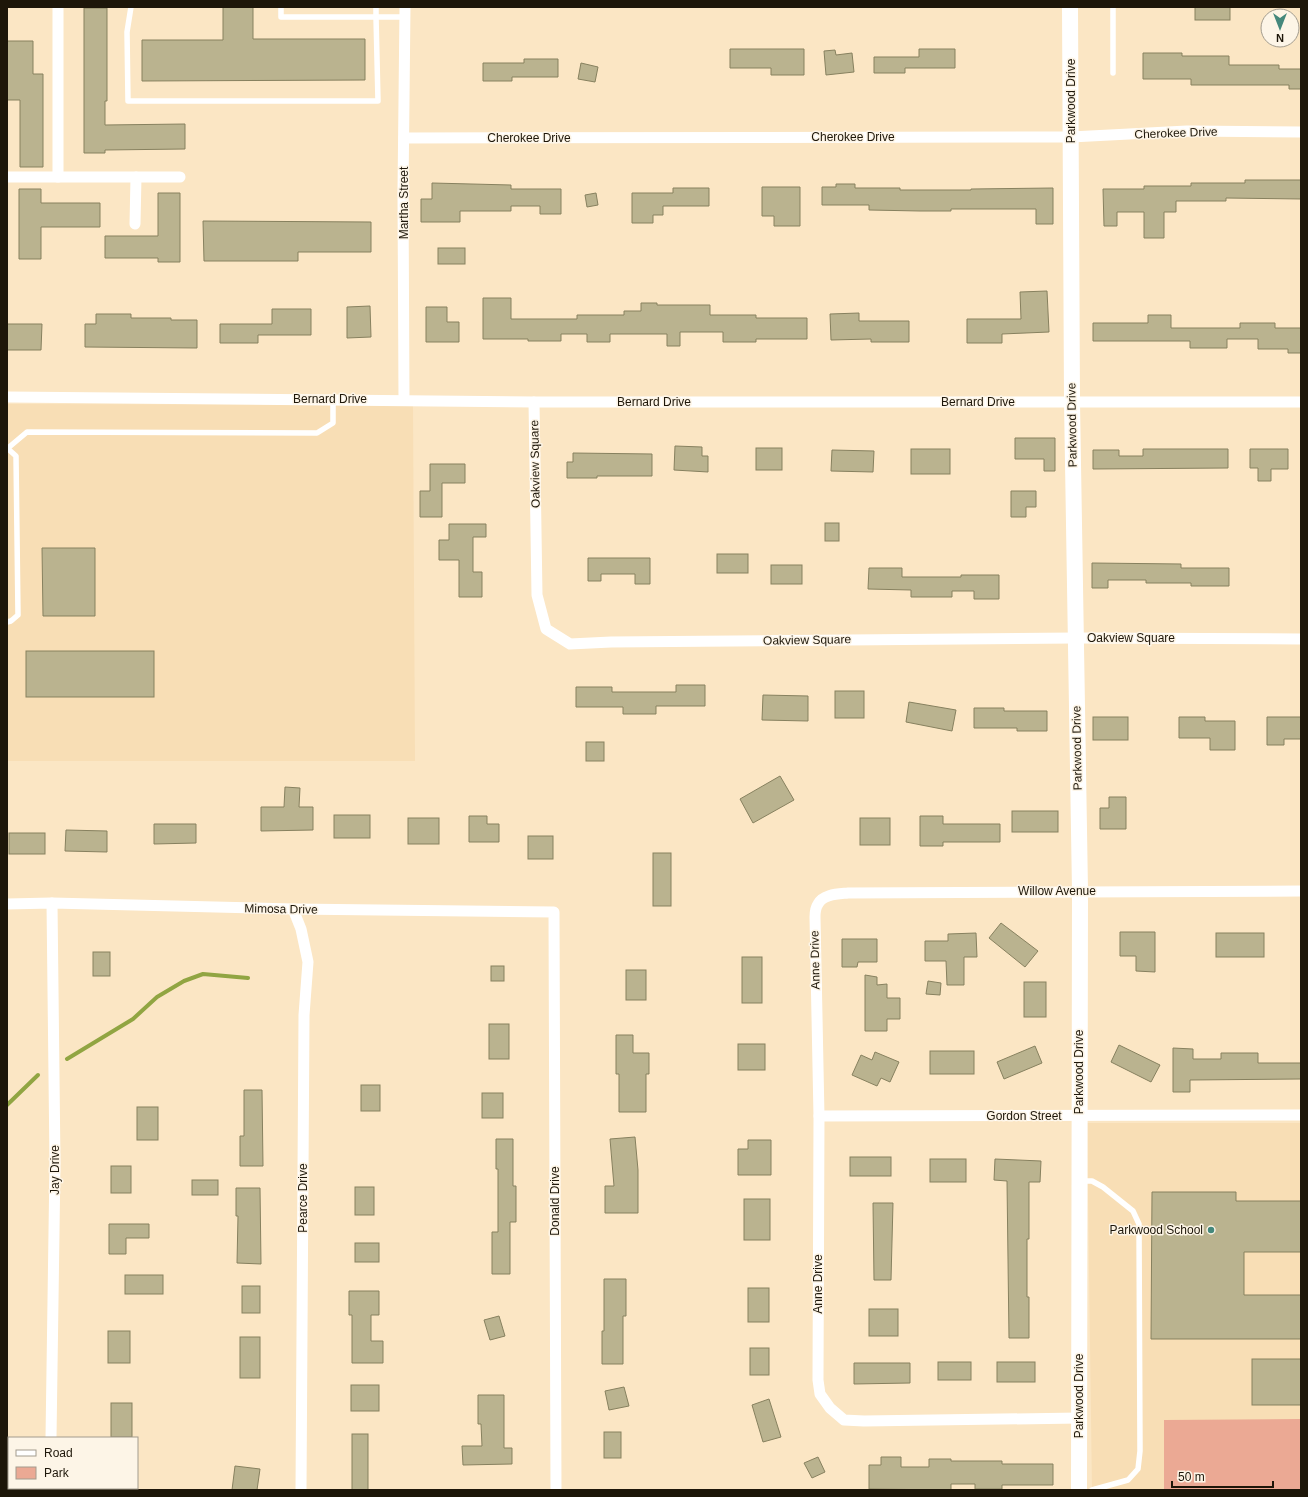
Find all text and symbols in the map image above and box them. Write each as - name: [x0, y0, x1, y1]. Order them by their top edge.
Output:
- north arrow: [1260, 8, 1300, 48]
- text: N: [1276, 32, 1284, 44]
- street label: Parkwood Drive: [1064, 58, 1078, 143]
- street label: Cherokee Drive: [1134, 125, 1218, 141]
- street label: Cherokee Drive: [811, 130, 895, 144]
- street label: Cherokee Drive: [487, 131, 571, 145]
- street label: Martha Street: [397, 166, 411, 239]
- street label: Parkwood Drive: [1064, 382, 1080, 467]
- street label: Bernard Drive: [293, 392, 367, 406]
- street label: Bernard Drive: [617, 395, 691, 409]
- street label: Bernard Drive: [941, 395, 1015, 409]
- street label: Oakview Square: [527, 420, 543, 508]
- street label: Oakview Square: [1087, 631, 1175, 645]
- street label: Oakview Square: [763, 632, 851, 648]
- street label: Parkwood Drive: [1069, 705, 1085, 790]
- street label: Willow Avenue: [1018, 884, 1096, 898]
- street label: Mimosa Drive: [244, 901, 318, 917]
- street label: Anne Drive: [807, 930, 823, 990]
- street label: Parkwood Drive: [1072, 1029, 1086, 1114]
- street label: Gordon Street: [986, 1109, 1062, 1123]
- street label: Jay Drive: [48, 1145, 62, 1195]
- street label: Pearce Drive: [296, 1163, 310, 1233]
- street label: Donald Drive: [548, 1166, 562, 1236]
- place label: Parkwood School: [1110, 1223, 1203, 1237]
- marker: Parkwood School: [1206, 1225, 1216, 1235]
- street label: Anne Drive: [811, 1254, 825, 1314]
- street label: Parkwood Drive: [1072, 1353, 1086, 1438]
- legend: [8, 1437, 138, 1489]
- text: Road: [44, 1446, 73, 1460]
- scale bar: [1172, 1463, 1273, 1489]
- text: Park: [44, 1466, 70, 1480]
- text: 50 m: [1178, 1470, 1205, 1484]

